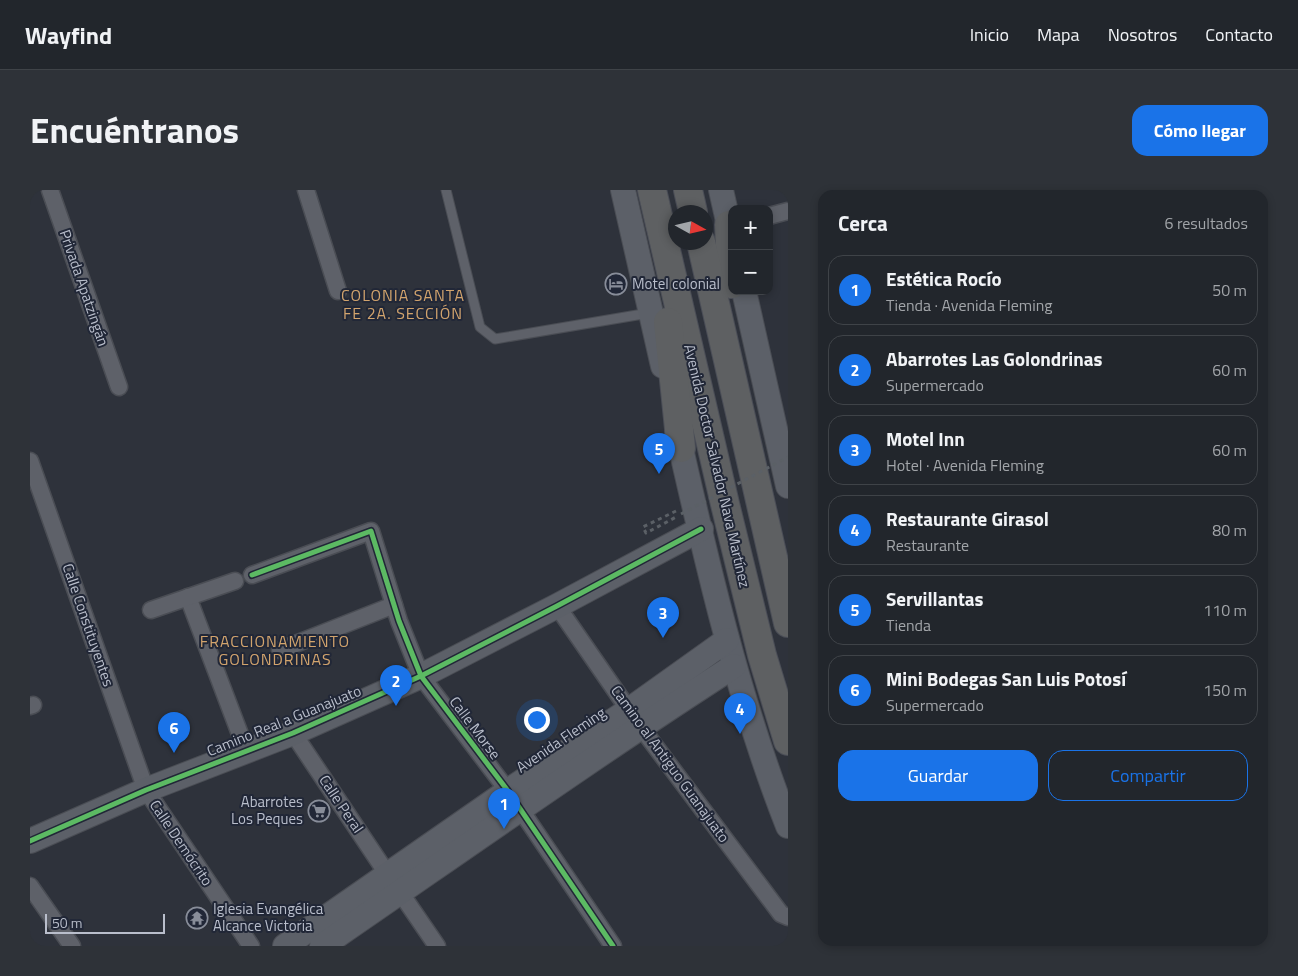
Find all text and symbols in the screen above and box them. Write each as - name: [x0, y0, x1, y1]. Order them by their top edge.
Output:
- text: Wayfind: [25, 17, 112, 53]
- text: Inicio: [970, 21, 1009, 48]
- text: Mapa: [1037, 21, 1080, 48]
- text: Nosotros: [1108, 21, 1177, 48]
- text: Contacto: [1205, 21, 1273, 48]
- text: Encuéntranos: [30, 103, 239, 157]
- button: Cómo llegar: [1132, 105, 1268, 156]
- north arrow: [668, 205, 713, 250]
- map controls: [728, 205, 773, 295]
- button: +: [728, 205, 773, 250]
- text: Cerca: [838, 207, 888, 239]
- text: 6 resultados: [1164, 211, 1248, 235]
- street label: Privada Apatzingán: [54, 227, 115, 349]
- button: −: [728, 250, 773, 295]
- text: Estética Rocío: [886, 264, 1002, 293]
- hotel icon: Motel colonial: [604, 272, 628, 296]
- place label: Motel colonial: [632, 272, 720, 295]
- text: 1: [851, 278, 859, 302]
- text: 50 m: [1212, 278, 1247, 302]
- district label: COLONIA SANTA FE 2A. SECCIÓN: [341, 283, 465, 325]
- text: Tienda · Avenida Fleming: [886, 293, 1052, 317]
- street label: Avenida Doctor Salvador Nava Martínez: [678, 342, 757, 590]
- text: Abarrotes Las Golondrinas: [886, 344, 1102, 373]
- text: 2: [851, 358, 859, 382]
- text: 60 m: [1212, 358, 1247, 382]
- text: Supermercado: [886, 373, 984, 397]
- text: Motel Inn: [886, 424, 965, 453]
- pin: 5: [643, 433, 675, 474]
- text: 3: [851, 438, 859, 462]
- text: 60 m: [1212, 438, 1247, 462]
- text: Hotel · Avenida Fleming: [886, 453, 1044, 477]
- text: Restaurante Girasol: [886, 504, 1049, 533]
- text: 4: [851, 518, 859, 542]
- text: 80 m: [1212, 518, 1247, 542]
- text: Restaurante: [886, 533, 969, 557]
- street label: Calle Constituyentes: [57, 560, 120, 689]
- text: Servillantas: [886, 584, 984, 613]
- pin: 3: [647, 597, 679, 638]
- text: 5: [851, 598, 859, 622]
- text: 110 m: [1203, 598, 1247, 622]
- text: Tienda: [886, 613, 931, 637]
- district label: FRACCIONAMIENTO GOLONDRINAS: [200, 629, 350, 671]
- text: Mini Bodegas San Luis Potosí: [886, 664, 1126, 693]
- pin: 2: [380, 665, 412, 706]
- text: 6: [851, 678, 859, 702]
- text: 150 m: [1203, 678, 1247, 702]
- street label: Camino Real a Guanajuato: [203, 679, 365, 762]
- street label: Camino al Antiguo Guanajuato: [605, 680, 736, 847]
- street label: Calle Morse: [444, 691, 507, 764]
- pin: 4: [724, 693, 756, 734]
- text: Supermercado: [886, 693, 984, 717]
- street label: Avenida Fleming: [511, 701, 610, 778]
- your location: [524, 707, 550, 733]
- pin: 6: [158, 712, 190, 753]
- button: Guardar: [838, 750, 1038, 801]
- button: Compartir: [1048, 750, 1248, 801]
- street label: Calle Peral: [313, 770, 369, 838]
- pin: 1: [488, 788, 520, 829]
- place label: Abarrotes Los Peques: [231, 790, 303, 830]
- street label: Calle Demócrito: [144, 795, 219, 890]
- supermarket icon: Abarrotes Los Peques: [307, 799, 331, 823]
- place label: Iglesia Evangélica Alcance Victoria: [213, 897, 324, 937]
- temple icon: Iglesia Evangélica Alcance Victoria: [185, 906, 209, 930]
- scale bar: [45, 911, 165, 934]
- text: 50 m: [52, 912, 82, 933]

